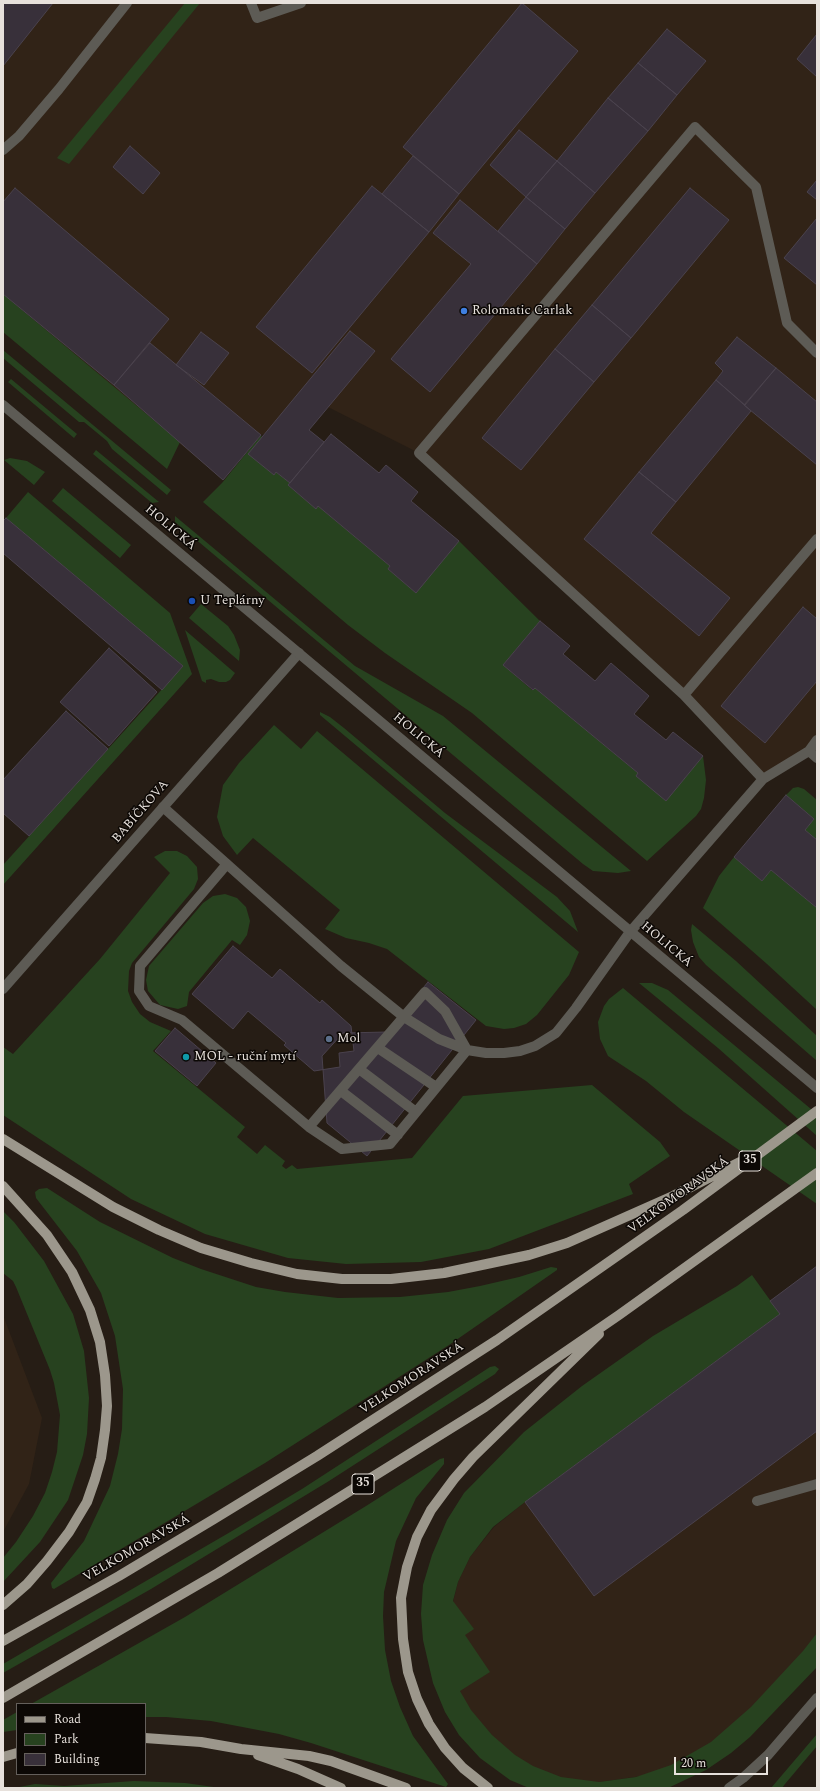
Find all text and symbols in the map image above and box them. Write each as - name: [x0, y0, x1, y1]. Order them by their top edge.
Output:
- place label: Rolomatic Carlak: [472, 303, 572, 319]
- marker: Rolomatic Carlak: [459, 306, 469, 316]
- street label: HOLICKÁ: [141, 502, 199, 554]
- place label: U Teplárny: [200, 593, 265, 609]
- marker: U Teplárny: [187, 596, 197, 606]
- street label: HOLICKÁ: [389, 710, 447, 762]
- street label: BABÍČKOVA: [109, 777, 173, 847]
- street label: HOLICKÁ: [637, 919, 695, 971]
- place label: Mol: [337, 1031, 360, 1047]
- marker: Mol: [324, 1034, 334, 1044]
- place label: MOL - ruční mytí: [194, 1049, 296, 1065]
- marker: MOL - ruční mytí: [181, 1052, 191, 1062]
- road number: 35: [739, 1151, 761, 1171]
- street label: VELKOMORAVSKÁ: [626, 1154, 732, 1238]
- street label: VELKOMORAVSKÁ: [357, 1340, 467, 1418]
- road number: 35: [352, 1474, 374, 1494]
- street label: VELKOMORAVSKÁ: [81, 1512, 193, 1586]
- legend: [16, 1703, 146, 1775]
- text: Road: [54, 1710, 81, 1729]
- text: Park: [54, 1730, 79, 1749]
- scale bar: [676, 1749, 770, 1775]
- text: Building: [54, 1750, 100, 1769]
- text: 20 m: [681, 1754, 706, 1773]

